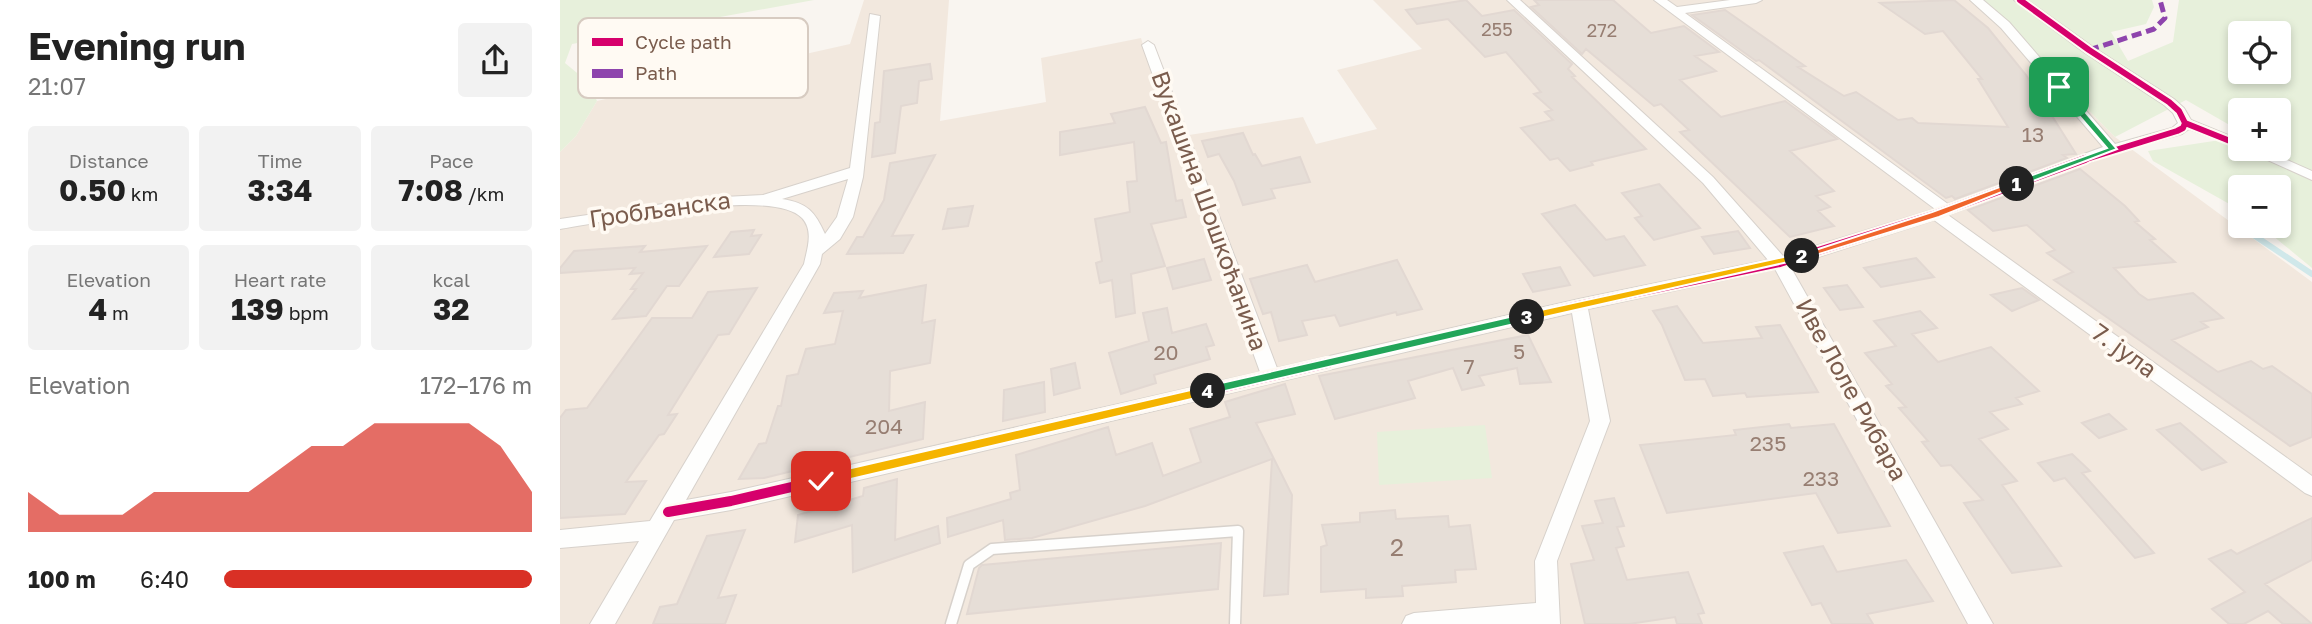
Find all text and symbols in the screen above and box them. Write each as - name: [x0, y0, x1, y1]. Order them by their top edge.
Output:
- legend: [578, 18, 808, 98]
- house number: 255: [1481, 18, 1513, 40]
- house number: 272: [1587, 19, 1617, 41]
- map controls: [2228, 21, 2291, 238]
- button: locate: [2228, 21, 2291, 84]
- text: Evening run: [28, 23, 246, 68]
- button: share: [458, 23, 532, 97]
- text: Cycle path: [635, 30, 732, 53]
- pin: [2029, 57, 2089, 117]
- text: Path: [635, 61, 677, 84]
- street label: Вукашина Шошкоћанина: [1146, 67, 1275, 354]
- icon: arrive: [2040, 68, 2078, 106]
- text: 21:07: [28, 72, 86, 100]
- button: +: [2228, 98, 2291, 161]
- house number: 13: [2022, 121, 2044, 147]
- text: Distance: [69, 149, 149, 172]
- text: Time: [258, 149, 302, 172]
- text: Pace: [429, 149, 474, 172]
- pin: 1: [2000, 166, 2034, 202]
- text: 0.50: [59, 172, 126, 208]
- text: 3:34: [248, 172, 312, 208]
- text: 7:08: [398, 172, 463, 208]
- text: 1: [2012, 172, 2021, 195]
- button: −: [2228, 175, 2291, 238]
- text: km: [126, 182, 158, 205]
- text: /km: [463, 182, 504, 205]
- street label: Гробљанска: [587, 184, 732, 233]
- pin: 2: [1784, 238, 1820, 274]
- text: 2: [1796, 244, 1807, 267]
- text: Elevation: [66, 268, 151, 291]
- text: Heart rate: [234, 268, 326, 291]
- text: kcal: [433, 268, 470, 291]
- text: 4: [89, 291, 107, 327]
- text: 139: [231, 291, 284, 327]
- text: 32: [433, 291, 470, 327]
- street label: Иве Лоле Рибара: [1790, 293, 1914, 485]
- pin: 3: [1510, 300, 1544, 334]
- text: m: [107, 301, 129, 324]
- text: bpm: [284, 301, 329, 324]
- text: 3: [1521, 305, 1532, 328]
- street label: 7. јула: [2087, 317, 2163, 383]
- house number: 5: [1513, 338, 1525, 364]
- house number: 20: [1153, 339, 1179, 365]
- house number: 7: [1463, 353, 1475, 379]
- text: Elevation: [28, 371, 130, 399]
- text: 172–176 m: [420, 371, 532, 399]
- pin: 4: [1190, 374, 1226, 408]
- text: 4: [1202, 379, 1213, 402]
- house number: 204: [865, 413, 903, 439]
- house number: 235: [1750, 430, 1786, 456]
- pin: [791, 451, 851, 511]
- icon: check: [802, 462, 840, 500]
- house number: 233: [1803, 465, 1839, 491]
- house number: 2: [1390, 532, 1404, 561]
- text: 100 m: [28, 565, 96, 593]
- text: 6:40: [140, 565, 189, 593]

